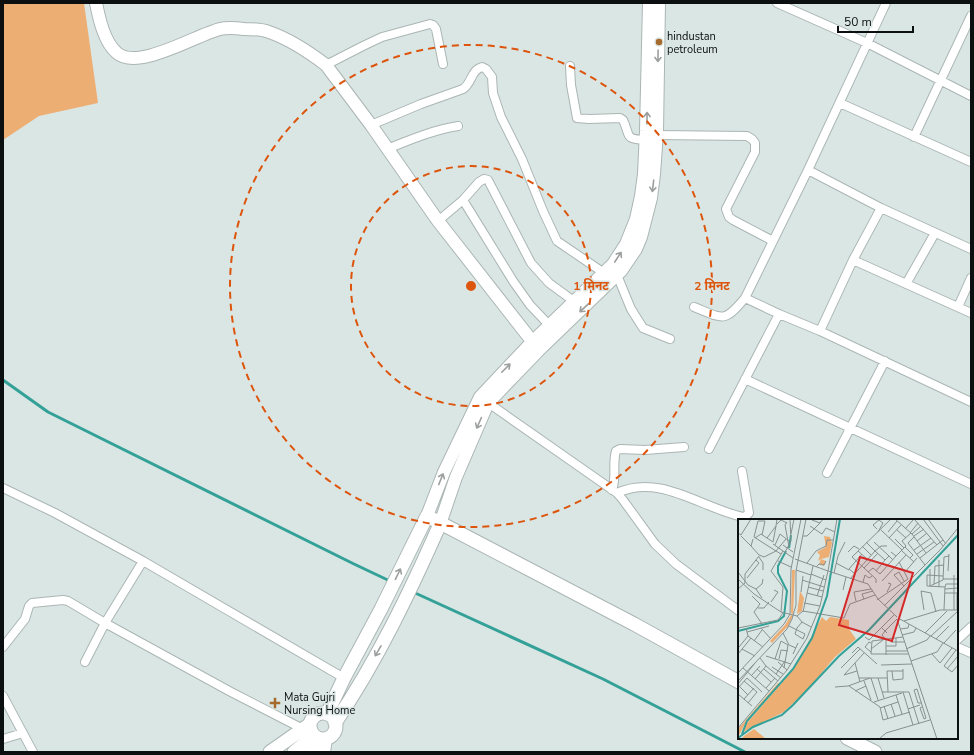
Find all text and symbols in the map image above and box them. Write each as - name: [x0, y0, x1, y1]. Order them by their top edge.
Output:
- scale bar: [838, 8, 913, 34]
- text: 50 m: [844, 14, 872, 30]
- place label: hindustan petroleum: [667, 29, 718, 57]
- marker: hindustan petroleum: [654, 37, 664, 47]
- one-way arrow: [655, 49, 662, 62]
- one-way arrow: [643, 112, 650, 125]
- one-way arrow: [649, 179, 656, 192]
- one-way arrow: [614, 252, 622, 263]
- text: 1 मिनट: [573, 278, 609, 294]
- text: 2 मिनट: [694, 278, 730, 294]
- centre of rings: [464, 279, 478, 293]
- one-way arrow: [579, 303, 589, 312]
- one-way arrow: [501, 363, 511, 373]
- one-way arrow: [475, 417, 482, 429]
- one-way arrow: [438, 474, 446, 486]
- inset map: [738, 519, 958, 739]
- one-way arrow: [395, 568, 402, 580]
- one-way arrow: [374, 645, 382, 657]
- place label: Mata Gujri Nursing Home: [284, 690, 355, 718]
- marker: Mata Gujri Nursing Home: [269, 697, 281, 709]

